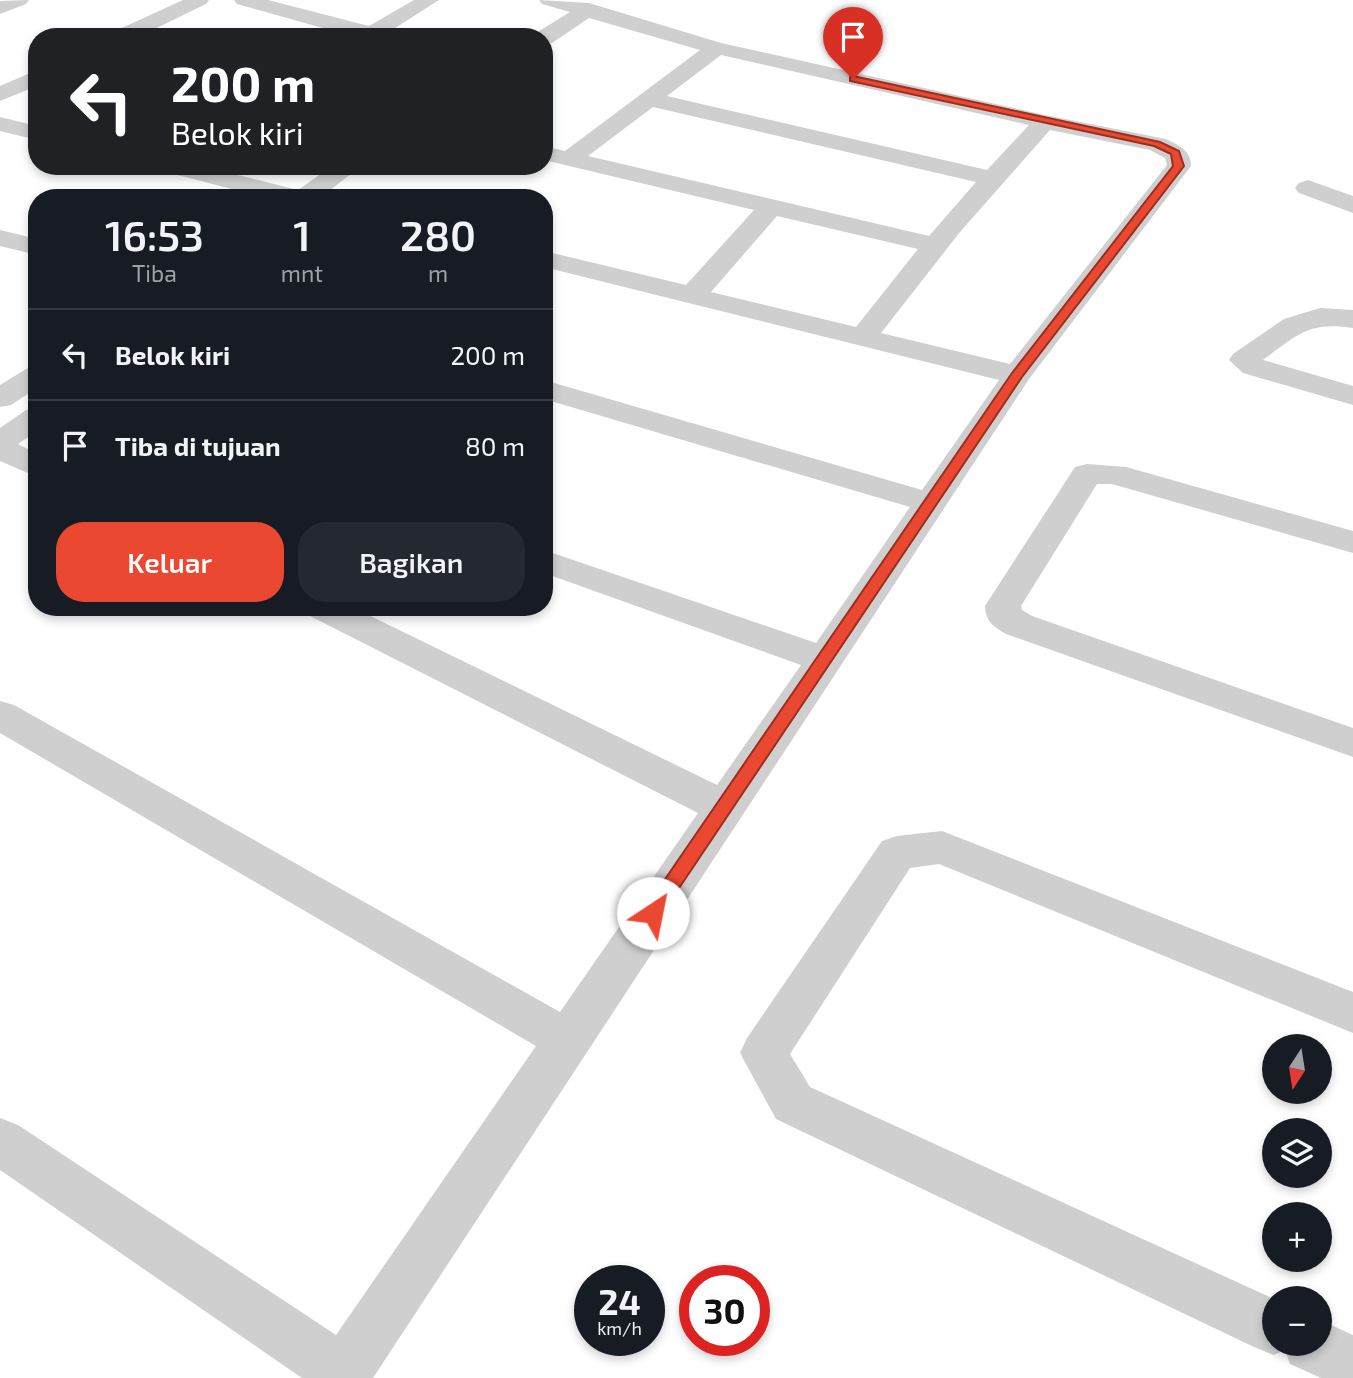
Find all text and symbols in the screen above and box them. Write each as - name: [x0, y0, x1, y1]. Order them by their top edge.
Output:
- pin: [823, 7, 883, 79]
- icon: arrive: [834, 18, 872, 56]
- text: 200 m: [171, 53, 315, 112]
- icon: left: [56, 56, 147, 147]
- text: Belok kiri: [171, 113, 304, 151]
- text: 16:53: [105, 209, 204, 259]
- text: 1: [293, 209, 311, 259]
- text: 280: [400, 209, 476, 259]
- text: Tiba: [132, 259, 177, 287]
- text: mnt: [281, 259, 323, 287]
- text: m: [428, 259, 448, 287]
- icon: left: [56, 336, 94, 374]
- text: Belok kiri: [115, 339, 230, 370]
- text: 200 m: [450, 339, 525, 370]
- icon: arrive: [56, 427, 94, 465]
- text: Tiba di tujuan: [115, 430, 281, 461]
- text: 80 m: [465, 430, 525, 461]
- button: Keluar: [56, 522, 284, 602]
- button: Bagikan: [298, 522, 525, 602]
- position arrow: [616, 876, 690, 950]
- north arrow: [1262, 1034, 1332, 1104]
- map controls: [1262, 1034, 1332, 1356]
- button: layers: [1262, 1118, 1332, 1188]
- button: +: [1262, 1202, 1332, 1272]
- speed limit sign: 30: [679, 1265, 770, 1356]
- text: 24: [598, 1280, 641, 1322]
- button: −: [1262, 1286, 1332, 1356]
- text: km/h: [597, 1317, 642, 1339]

